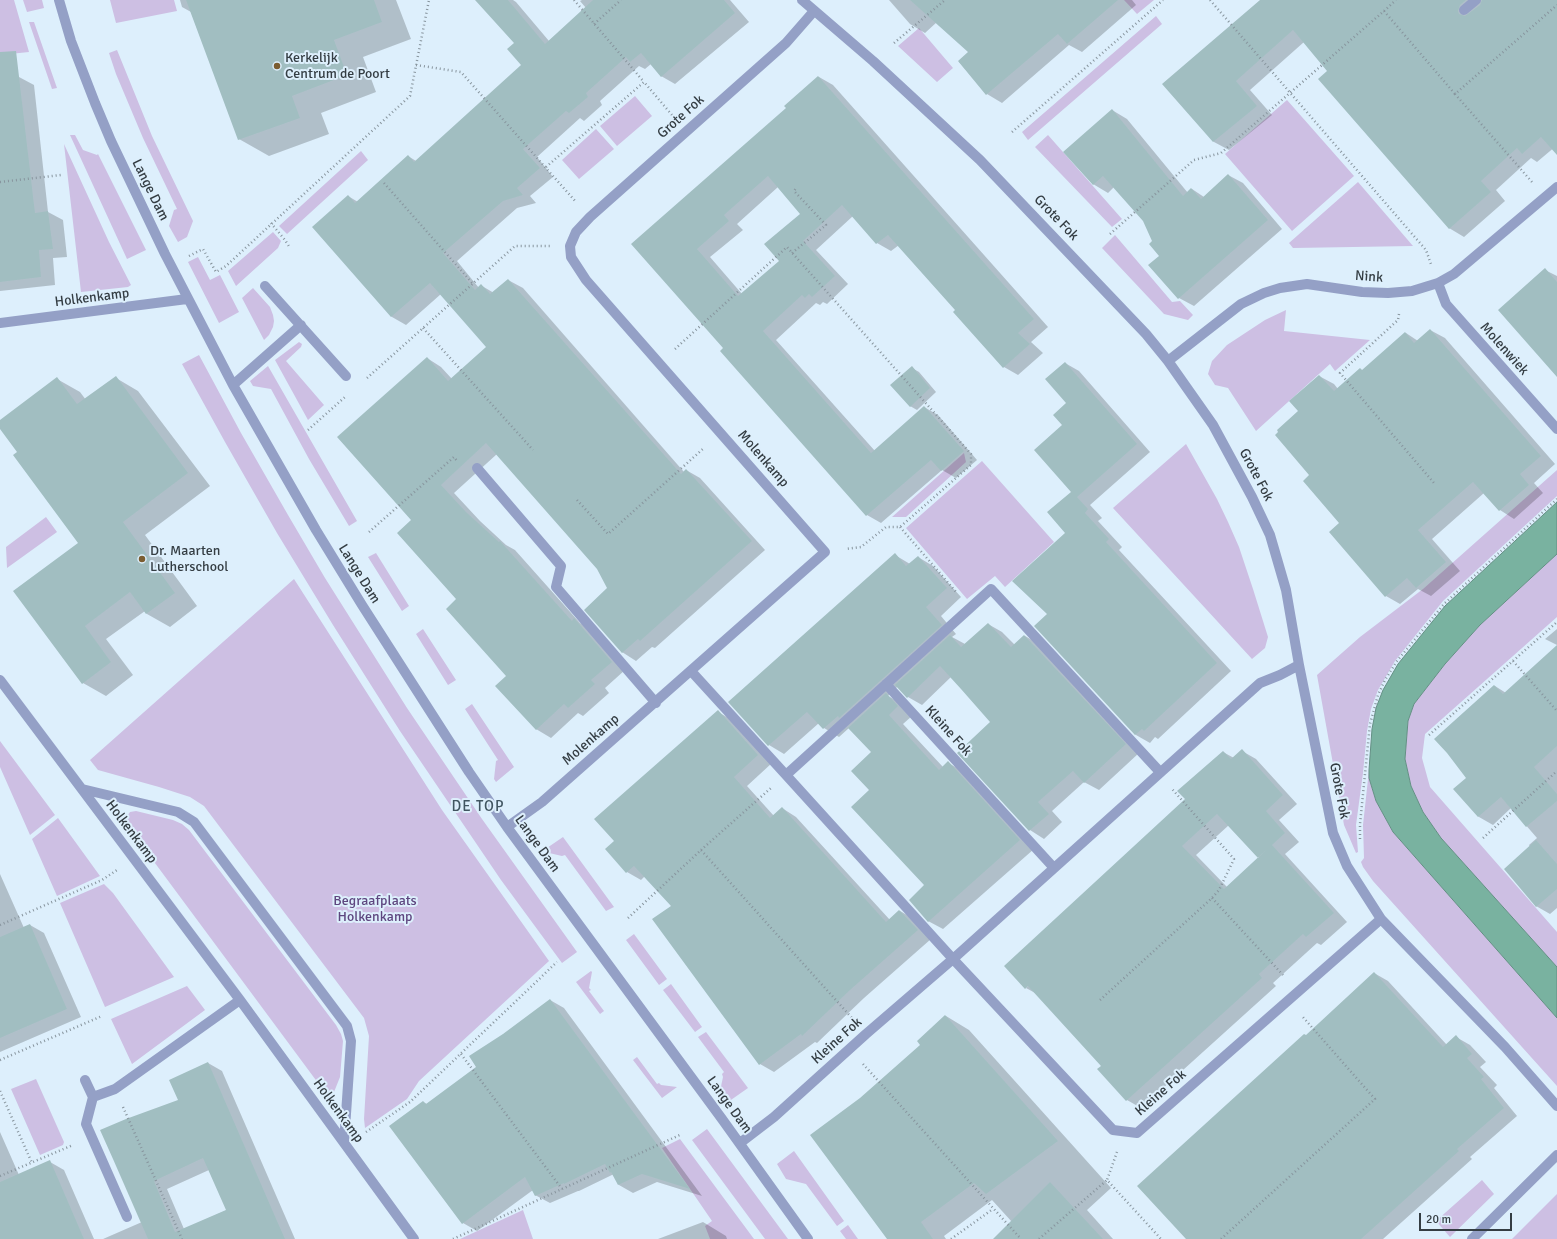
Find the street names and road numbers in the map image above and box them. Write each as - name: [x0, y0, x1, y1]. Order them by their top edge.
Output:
- street label: Grote Fok: [654, 92, 708, 142]
- street label: Lange Dam: [128, 156, 172, 224]
- street label: Grote Fok: [1030, 192, 1082, 244]
- street label: Nink: [1354, 268, 1384, 286]
- street label: Holkenkamp: [54, 285, 130, 311]
- street label: Molenwiek: [1476, 319, 1532, 379]
- street label: Molenkamp: [734, 427, 792, 491]
- street label: Grote Fok: [1235, 446, 1277, 504]
- street label: Lange Dam: [334, 541, 384, 607]
- street label: Kleine Fok: [921, 702, 975, 760]
- street label: Molenkamp: [559, 711, 623, 769]
- street label: Grote Fok: [1325, 761, 1353, 821]
- street label: Holkenkamp: [102, 797, 160, 867]
- street label: Lange Dam: [511, 812, 563, 876]
- street label: Kleine Fok: [808, 1014, 866, 1068]
- street label: Kleine Fok: [1132, 1066, 1190, 1120]
- street label: Lange Dam: [703, 1073, 755, 1137]
- street label: Holkenkamp: [309, 1076, 367, 1146]

